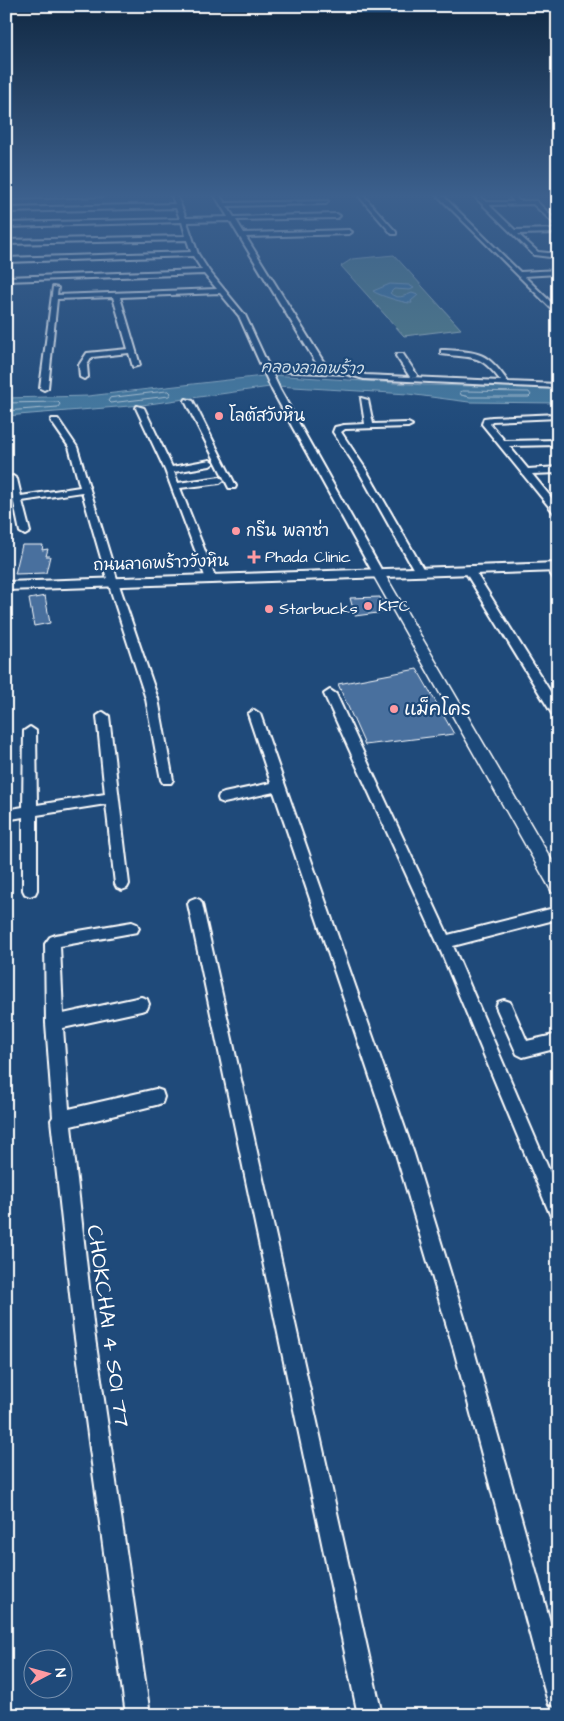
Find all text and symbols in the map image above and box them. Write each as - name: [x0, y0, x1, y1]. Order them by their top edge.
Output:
- water label: คลองลาดพร้าว: [261, 356, 365, 380]
- place label: โลตัสวังหิน: [229, 404, 306, 427]
- marker: โลตัสวังหิน: [213, 410, 225, 422]
- place label: กรีน พลาซ่า: [246, 519, 329, 542]
- marker: กรีน พลาซ่า: [230, 525, 242, 537]
- place label: Phada Clinic: [265, 546, 351, 568]
- street label: ถนนลาดพร้าววังหิน: [93, 550, 230, 576]
- marker: Phada Clinic: [247, 550, 261, 564]
- place label: KFC: [378, 595, 410, 617]
- place label: Starbucks: [279, 598, 358, 620]
- marker: KFC: [362, 600, 374, 612]
- marker: Starbucks: [263, 603, 275, 615]
- place label: แม็คโคร: [404, 696, 471, 723]
- marker: แม็คโคร: [388, 703, 400, 715]
- street label: CHOKCHAI 4 SOI 77: [78, 1223, 138, 1430]
- north arrow: [22, 1648, 72, 1698]
- text: N: [50, 1667, 70, 1678]

